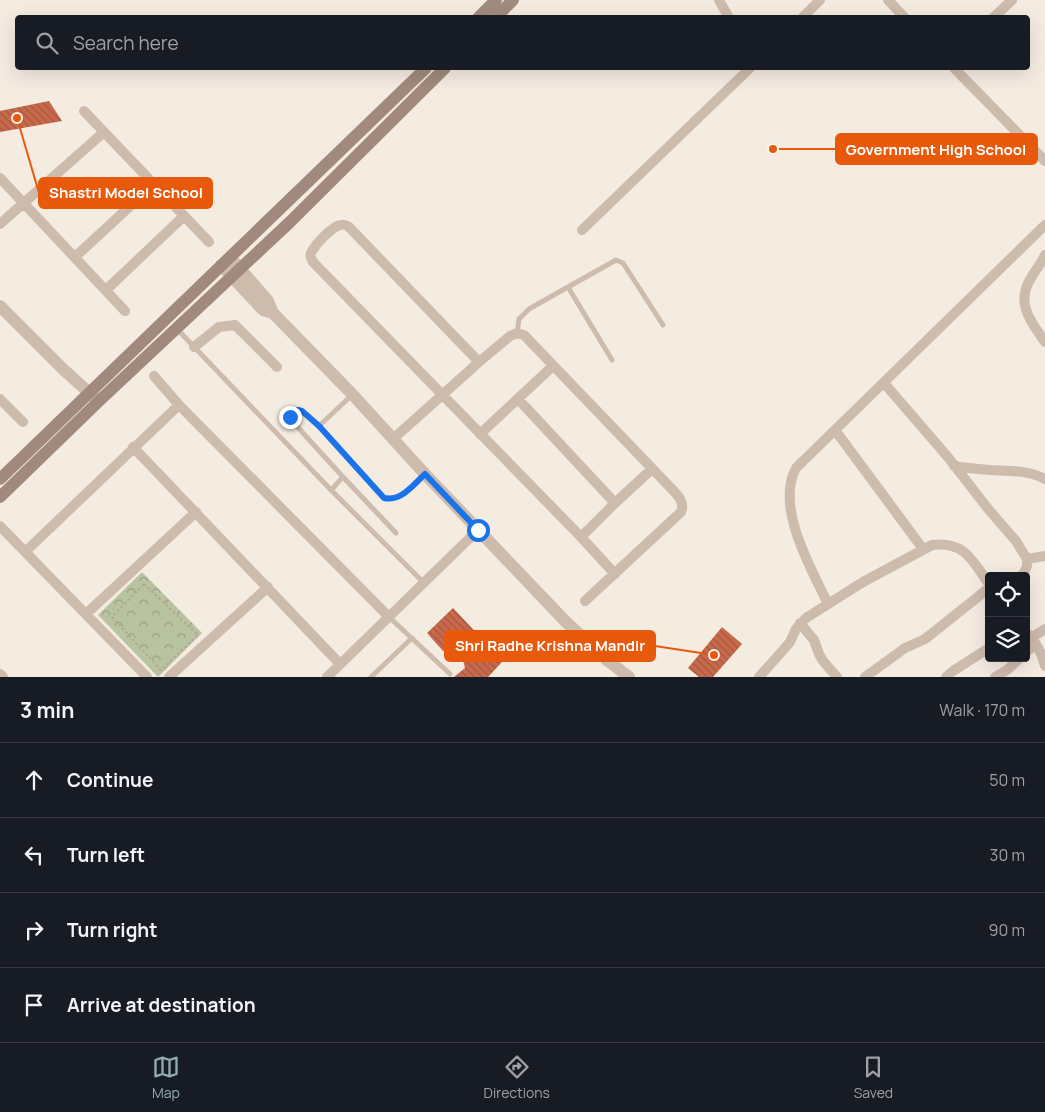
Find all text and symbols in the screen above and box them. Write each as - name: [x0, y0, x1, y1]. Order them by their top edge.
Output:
- search box: [15, 15, 1030, 70]
- icon: search: [33, 29, 61, 57]
- text: Search here: [73, 30, 179, 56]
- callout: Government High School: [836, 134, 1037, 164]
- text: Government High School: [846, 139, 1026, 160]
- callout: Shastri Model School: [39, 178, 212, 208]
- text: Shastri Model School: [49, 182, 203, 203]
- route end: [279, 406, 302, 429]
- route start: [467, 519, 490, 542]
- map controls: [985, 572, 1030, 662]
- button: locate: [985, 572, 1030, 617]
- button: layers: [985, 617, 1030, 662]
- callout: Shri Radhe Krishna Mandir: [445, 631, 655, 661]
- text: Shri Radhe Krishna Mandir: [455, 635, 645, 656]
- text: 3 min: [20, 696, 74, 724]
- text: Walk · 170 m: [939, 699, 1025, 721]
- icon: ahead: [20, 766, 48, 794]
- text: Continue: [67, 767, 153, 793]
- text: 50 m: [989, 769, 1025, 791]
- icon: left: [20, 841, 48, 869]
- text: Turn left: [67, 842, 145, 868]
- text: 30 m: [990, 844, 1025, 866]
- icon: right: [20, 916, 48, 944]
- text: Turn right: [67, 917, 157, 943]
- text: 90 m: [989, 919, 1025, 941]
- icon: arrive: [20, 991, 48, 1019]
- text: Arrive at destination: [67, 992, 256, 1018]
- tab: Map: [152, 1053, 180, 1102]
- tab: Directions: [484, 1053, 550, 1102]
- tab: Saved: [854, 1053, 893, 1102]

